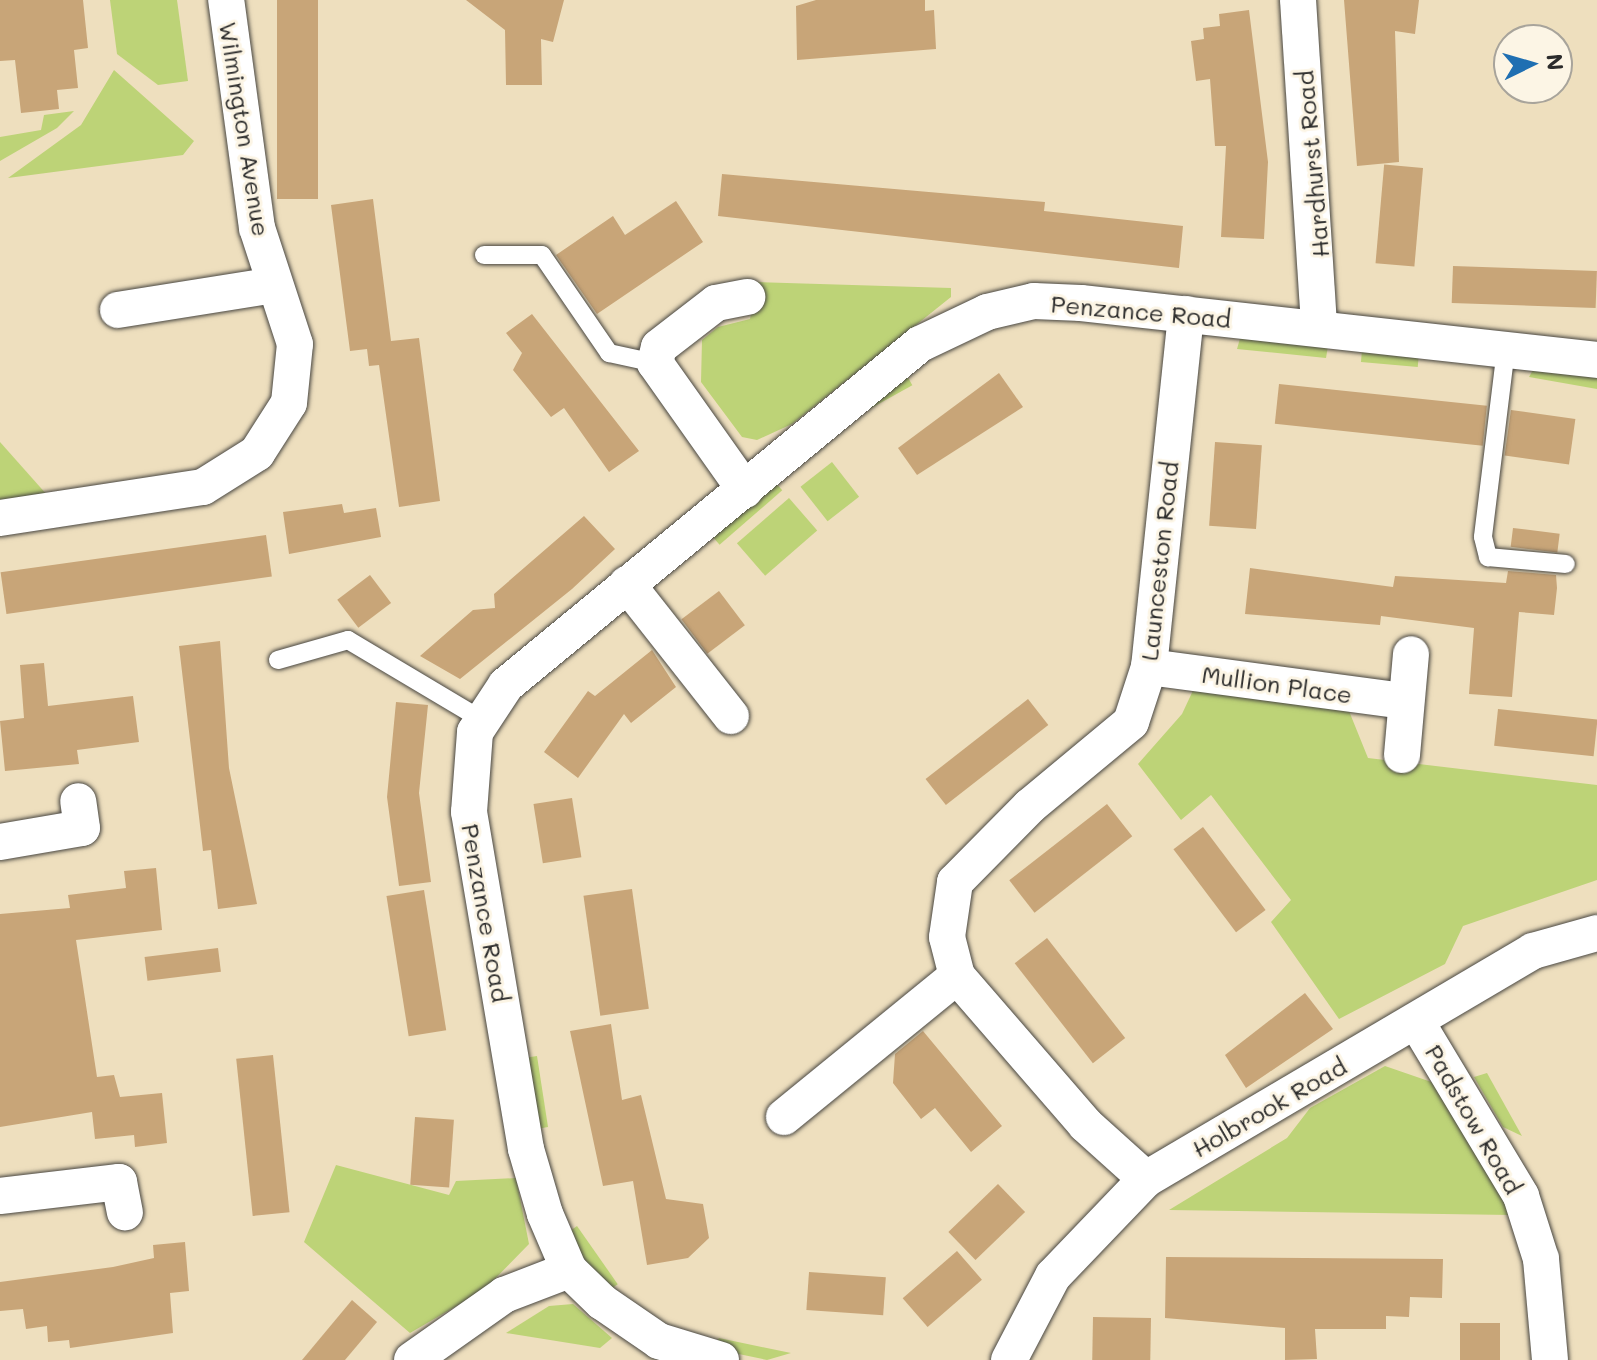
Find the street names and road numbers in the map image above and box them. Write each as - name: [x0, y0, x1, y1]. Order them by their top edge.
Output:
- street label: Wilmington Avenue: [214, 20, 276, 238]
- street label: Hardhurst Road: [1289, 69, 1335, 259]
- street label: Penzance Road: [1050, 289, 1232, 333]
- street label: Launceston Road: [1134, 460, 1184, 662]
- street label: Mullion Place: [1200, 659, 1354, 709]
- street label: Penzance Road: [456, 821, 516, 1005]
- street label: Padstow Road: [1420, 1039, 1528, 1199]
- street label: Holbrook Road: [1187, 1051, 1351, 1163]

